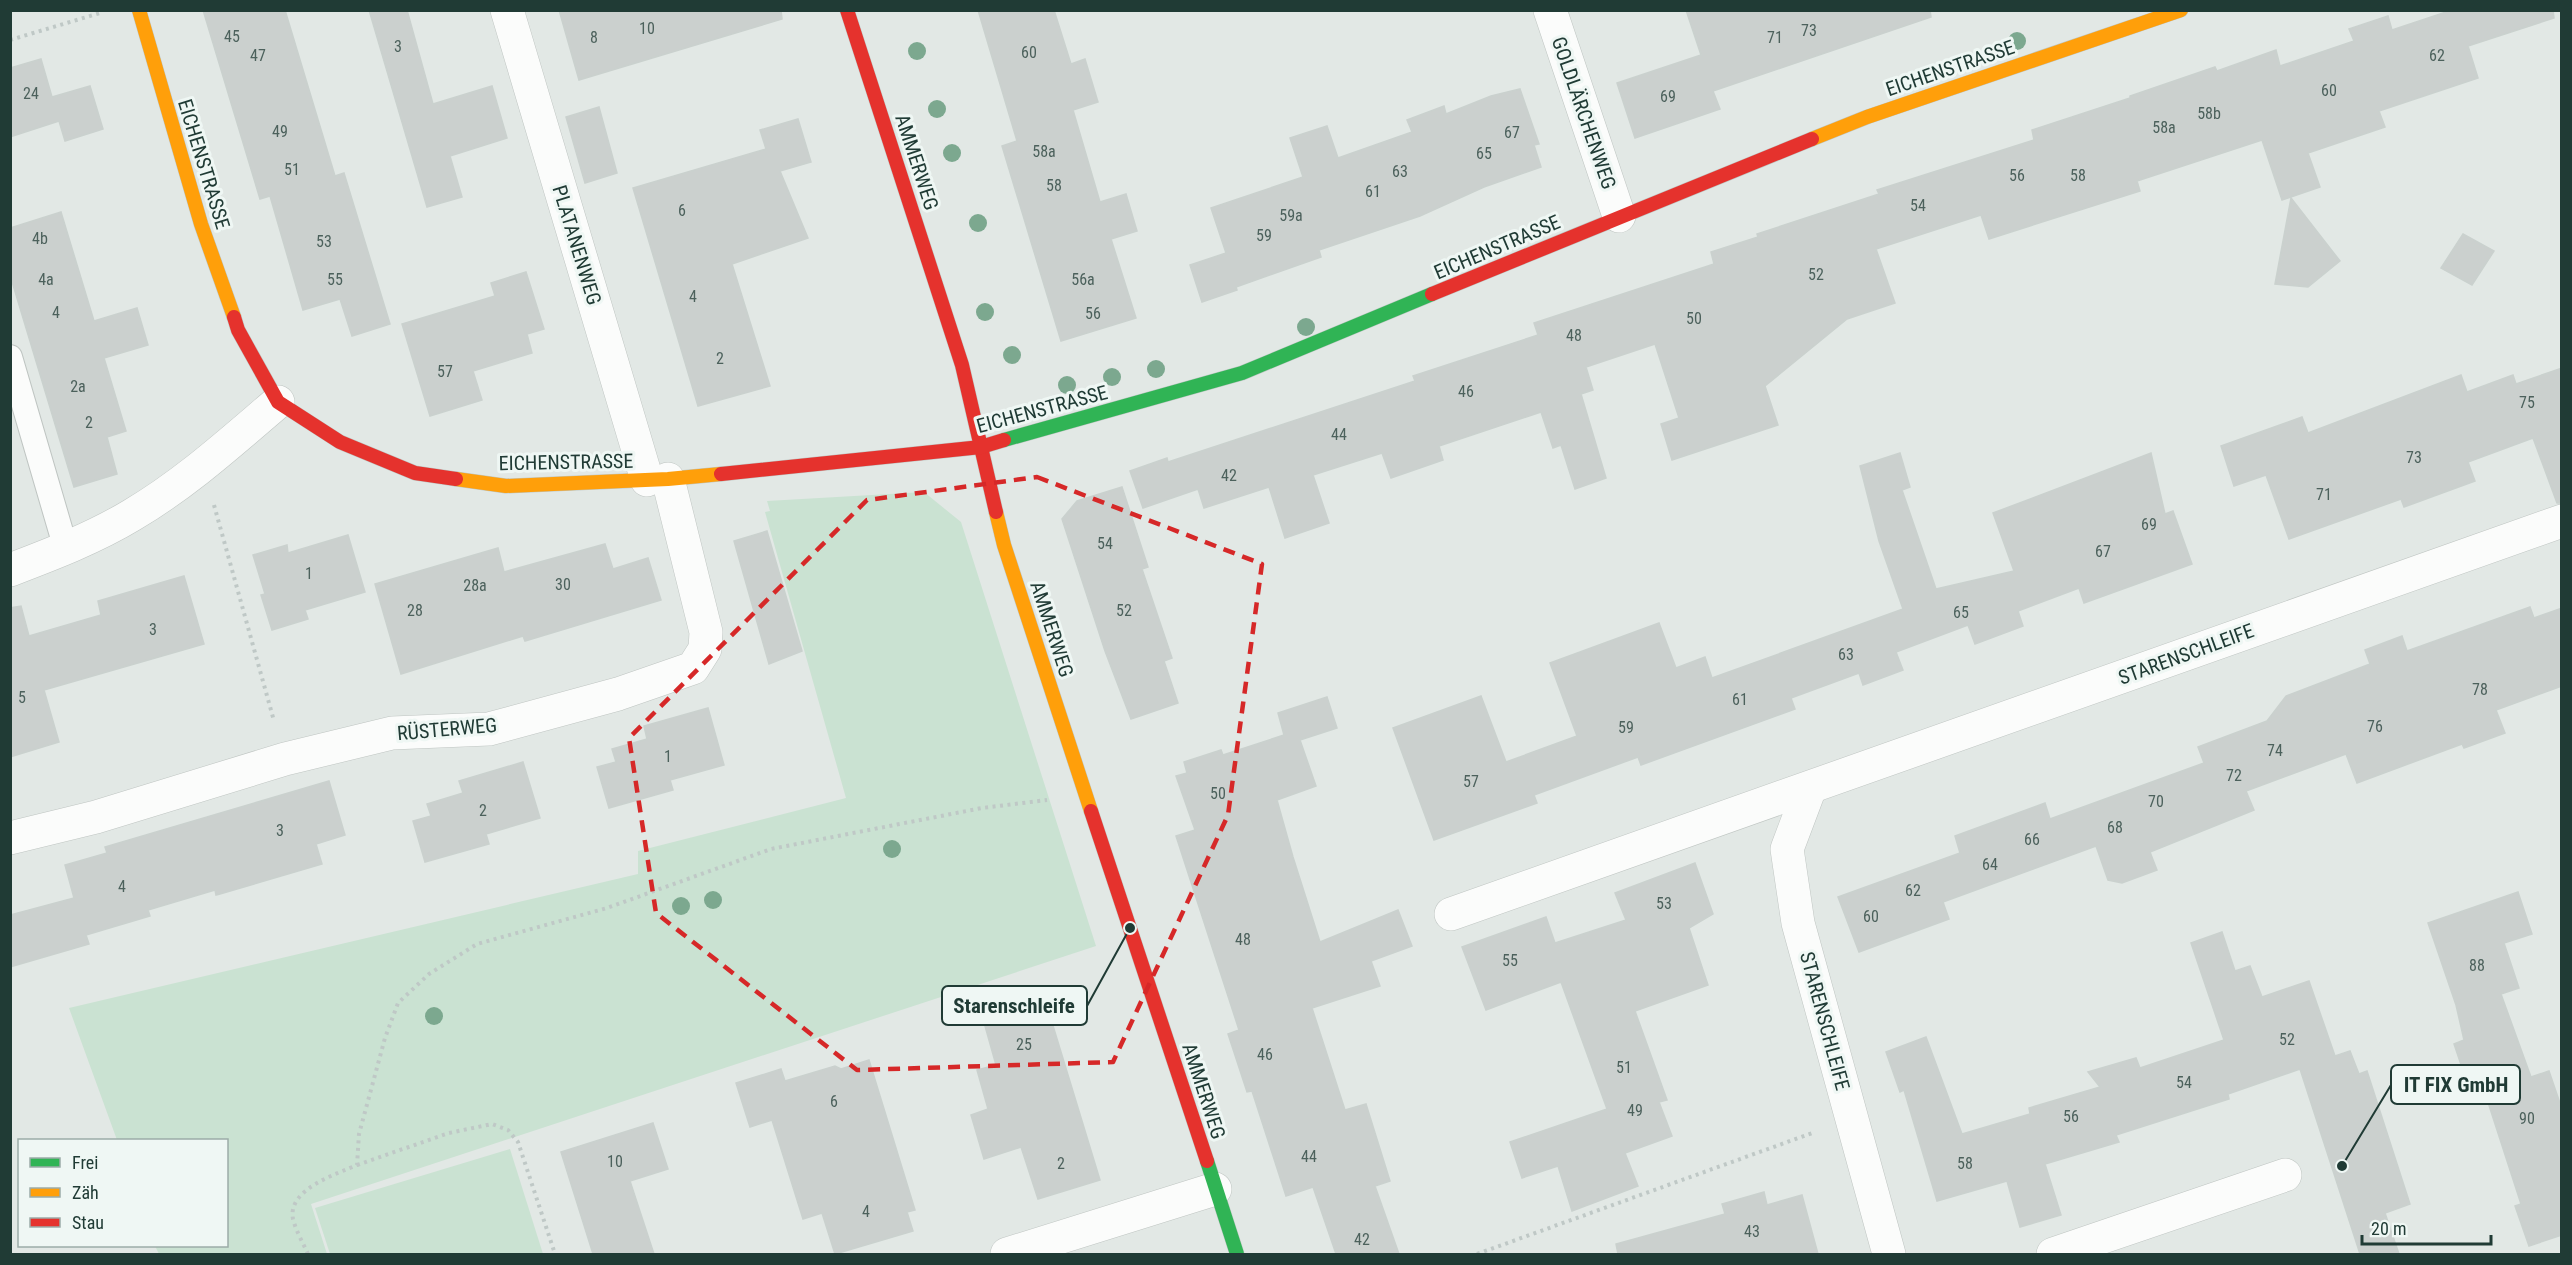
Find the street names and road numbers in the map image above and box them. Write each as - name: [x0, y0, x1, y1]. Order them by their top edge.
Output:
- street label: GOLDLÄRCHENWEG: [1547, 34, 1621, 192]
- street label: EICHENSTRASSE: [1882, 35, 2018, 101]
- street label: EICHENSTRASSE: [173, 96, 235, 232]
- street label: AMMERWEG: [890, 111, 944, 213]
- street label: PLATANENWEG: [547, 182, 607, 308]
- street label: EICHENSTRASSE: [1430, 210, 1564, 284]
- street label: EICHENSTRASSE: [974, 380, 1110, 438]
- street label: EICHENSTRASSE: [498, 449, 634, 475]
- street label: AMMERWEG: [1025, 578, 1079, 680]
- street label: STARENSCHLEIFE: [2115, 618, 2257, 690]
- street label: RÜSTERWEG: [396, 713, 498, 745]
- street label: STARENSCHLEIFE: [1795, 949, 1855, 1093]
- street label: AMMERWEG: [1177, 1040, 1231, 1142]

